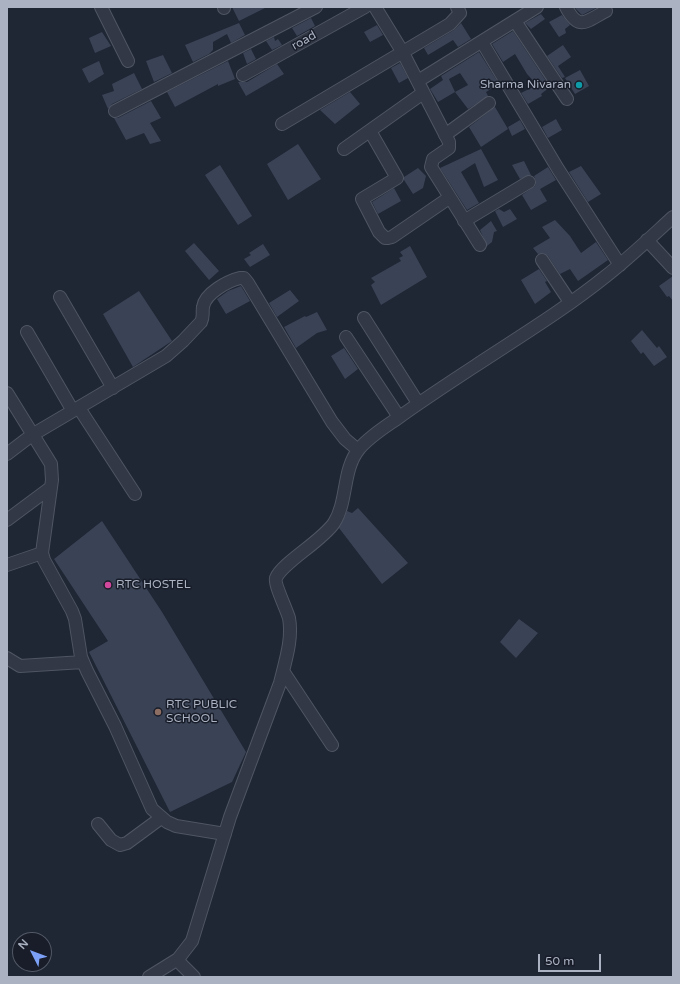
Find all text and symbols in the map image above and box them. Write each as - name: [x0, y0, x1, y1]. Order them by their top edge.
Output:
- street label: road: [289, 28, 319, 54]
- place label: Sharma Nivaran: [480, 78, 571, 92]
- marker: Sharma Nivaran: [574, 80, 584, 90]
- place label: RTC HOSTEL: [116, 578, 191, 592]
- marker: RTC HOSTEL: [103, 580, 113, 590]
- place label: RTC PUBLIC SCHOOL: [166, 698, 237, 726]
- marker: RTC PUBLIC SCHOOL: [153, 707, 163, 717]
- north arrow: [12, 932, 52, 972]
- text: N: [16, 937, 31, 952]
- scale bar: [540, 946, 603, 972]
- text: 50 m: [545, 954, 574, 968]

